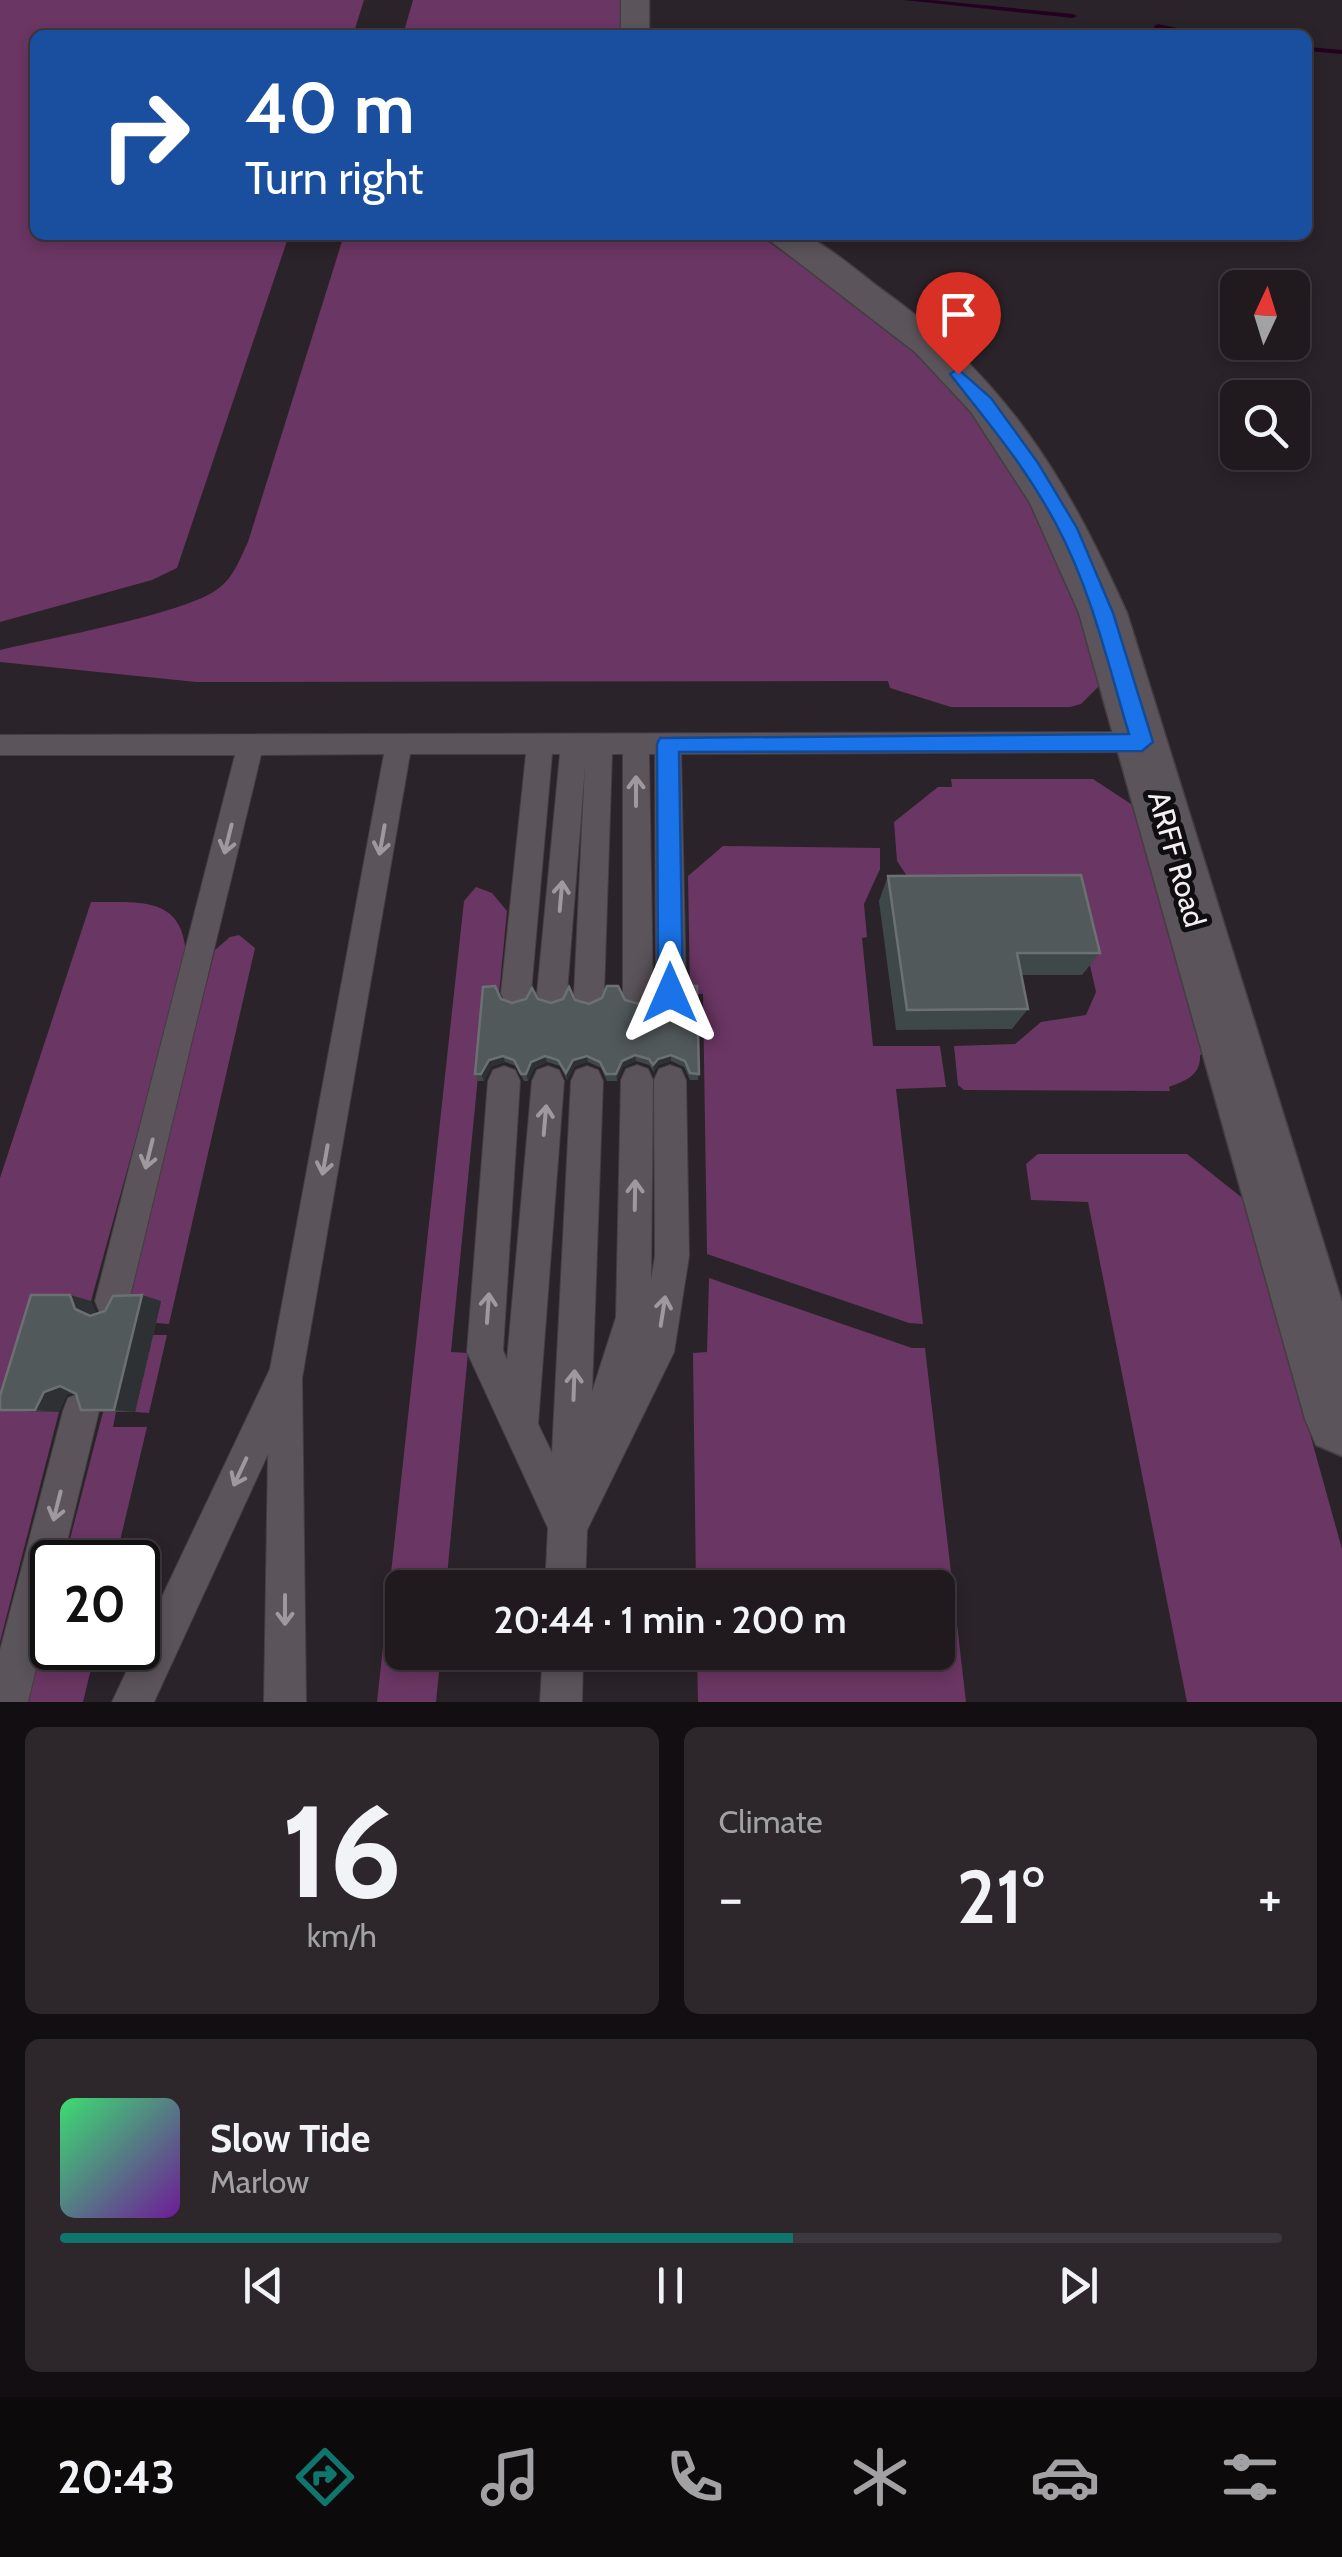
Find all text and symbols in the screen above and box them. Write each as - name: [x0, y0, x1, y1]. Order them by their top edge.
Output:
- text: 40 m: [245, 65, 414, 151]
- icon: right: [80, 70, 210, 200]
- text: Turn right: [245, 151, 424, 205]
- north arrow: [1220, 270, 1310, 360]
- map controls: [1220, 270, 1310, 470]
- pin: [916, 272, 1001, 375]
- icon: arrive: [931, 287, 986, 342]
- button: search: [1220, 380, 1310, 470]
- one-way arrow: [626, 776, 646, 808]
- street label: ARFF Road: [1140, 787, 1214, 931]
- one-way arrow: [217, 823, 236, 854]
- one-way arrow: [372, 824, 391, 856]
- one-way arrow: [551, 881, 570, 913]
- position arrow: [618, 941, 722, 1045]
- one-way arrow: [536, 1104, 555, 1136]
- one-way arrow: [138, 1138, 157, 1169]
- one-way arrow: [314, 1144, 333, 1176]
- one-way arrow: [626, 1179, 644, 1212]
- one-way arrow: [479, 1293, 498, 1325]
- one-way arrow: [654, 1295, 673, 1328]
- one-way arrow: [564, 1370, 583, 1402]
- one-way arrow: [230, 1456, 249, 1486]
- one-way arrow: [46, 1490, 65, 1521]
- speed limit sign: 20: [30, 1540, 160, 1670]
- one-way arrow: [276, 1593, 295, 1625]
- text: 20:44 · 1 min · 200 m: [493, 1596, 847, 1643]
- text: 16: [281, 1772, 402, 1930]
- text: Climate: [719, 1802, 823, 1841]
- text: 21°: [956, 1851, 1044, 1942]
- text: −: [719, 1864, 743, 1931]
- text: +: [1258, 1864, 1282, 1931]
- text: km/h: [307, 1916, 377, 1955]
- text: Slow Tide: [210, 2115, 370, 2162]
- text: Marlow: [210, 2162, 309, 2201]
- icon: previous: [236, 2258, 291, 2313]
- icon: pause: [643, 2258, 698, 2313]
- icon: next: [1051, 2258, 1106, 2313]
- icon: directions: [290, 2442, 360, 2512]
- icon: music: [475, 2442, 545, 2512]
- icon: phone: [660, 2442, 730, 2512]
- icon: climate: [845, 2442, 915, 2512]
- icon: car: [1030, 2442, 1100, 2512]
- icon: filters: [1215, 2442, 1285, 2512]
- text: 20:43: [57, 2450, 175, 2504]

